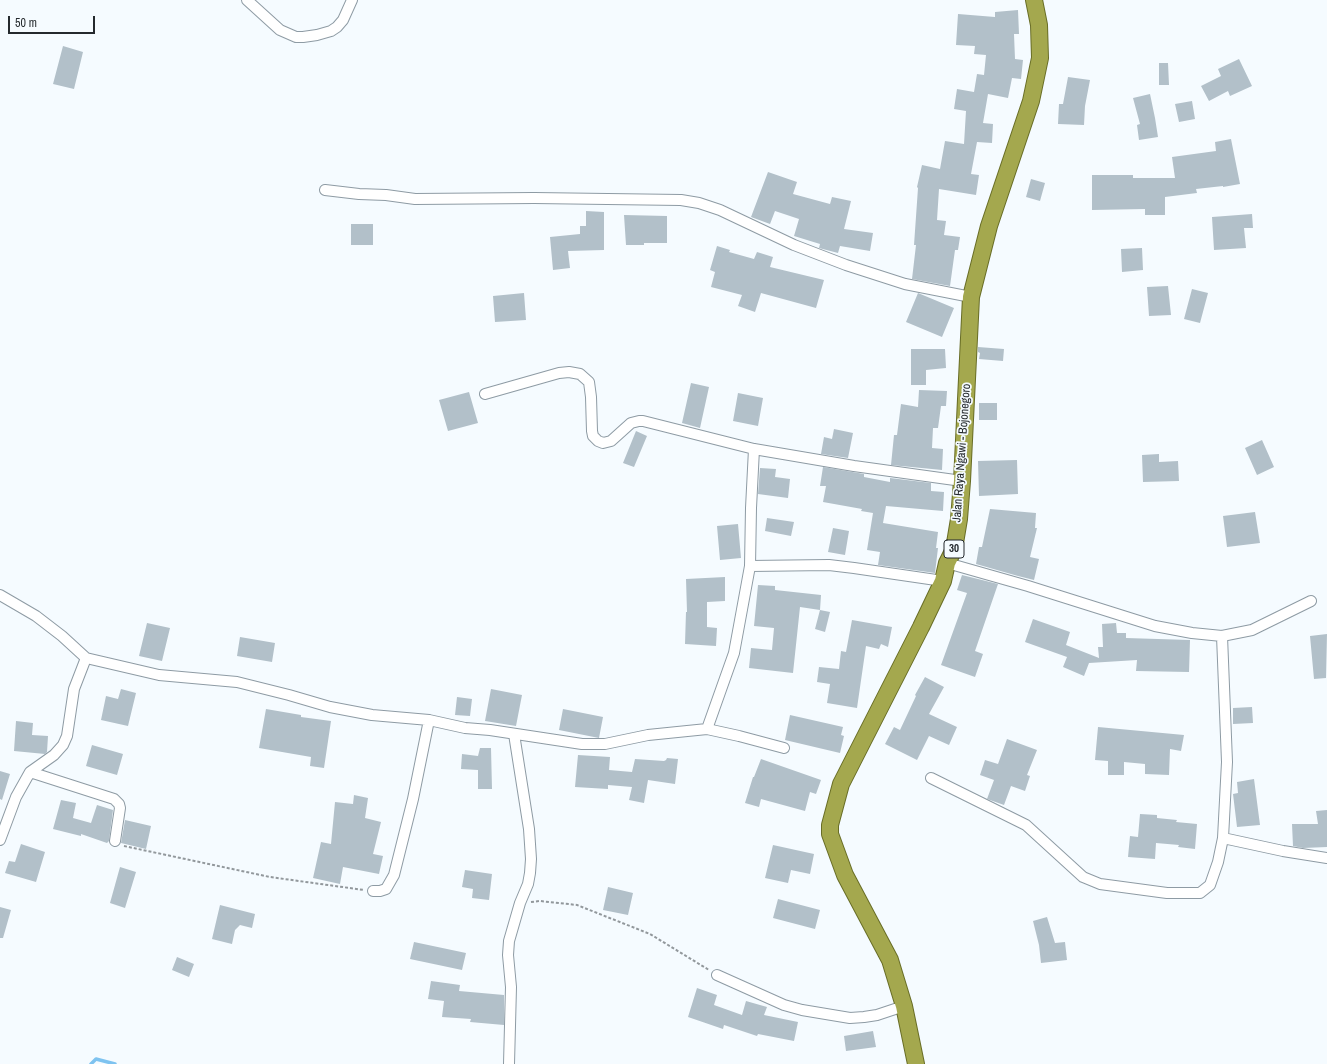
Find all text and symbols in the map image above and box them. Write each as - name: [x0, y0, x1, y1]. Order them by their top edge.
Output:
- scale bar: [10, 8, 97, 34]
- text: 50 m: [15, 15, 37, 31]
- street label: Jalan Raya Ngawi - Bojonegoro: [950, 383, 974, 523]
- road number: 30: [944, 540, 964, 558]

